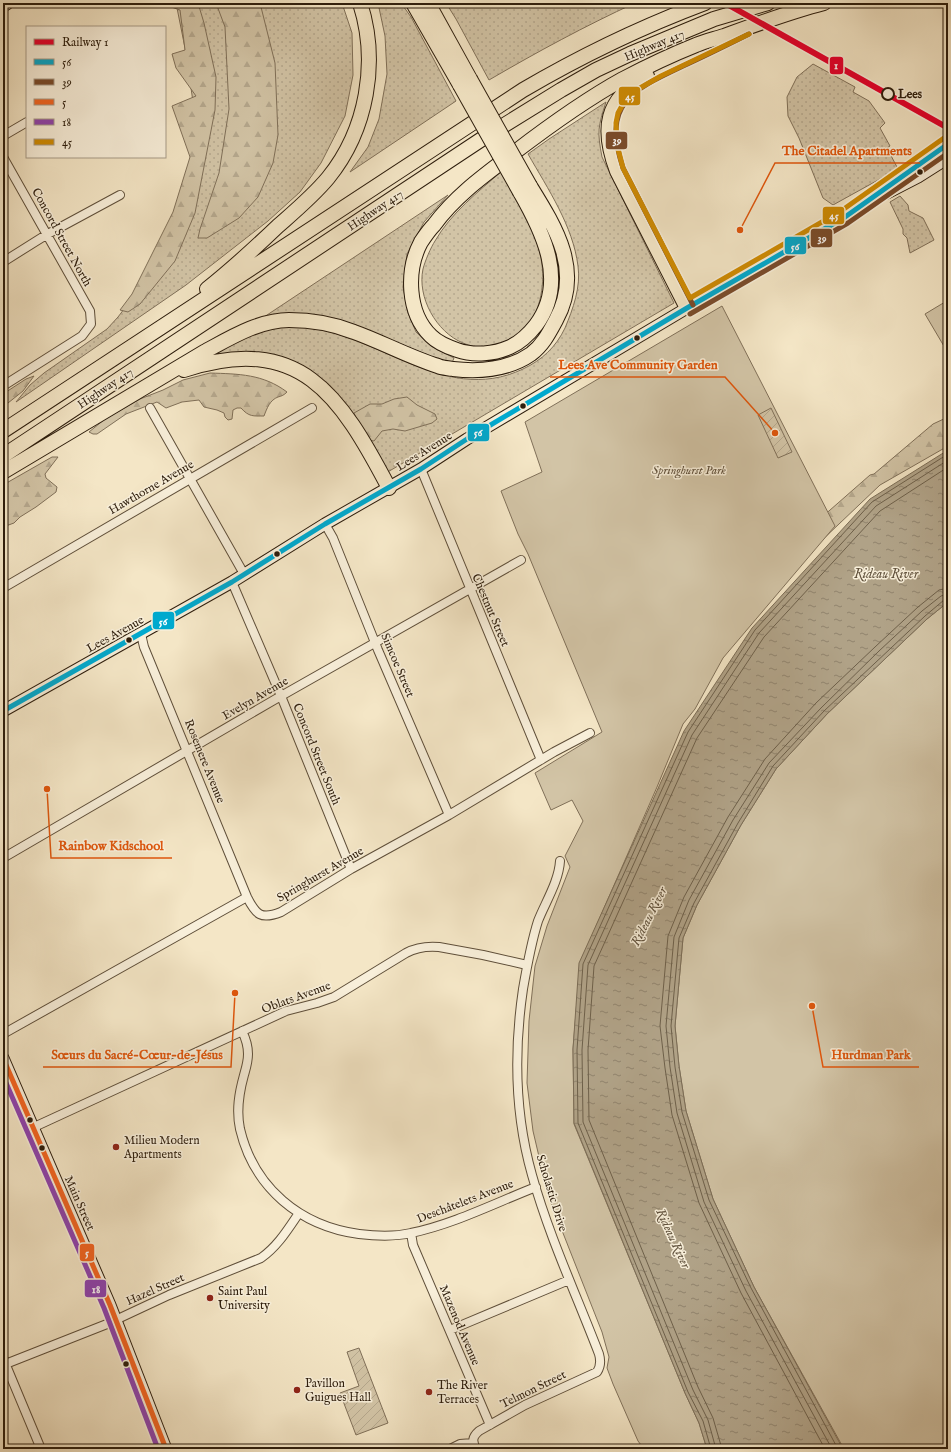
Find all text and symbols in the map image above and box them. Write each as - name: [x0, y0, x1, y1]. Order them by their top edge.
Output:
- legend: [26, 26, 166, 158]
- street label: Highway 417: [622, 26, 686, 65]
- text: Railway 1: [62, 35, 108, 50]
- text: 56: [62, 55, 72, 70]
- line badge: 1: [829, 56, 844, 75]
- text: 1: [834, 59, 838, 73]
- text: 39: [62, 75, 72, 90]
- line badge: 45: [618, 86, 641, 106]
- marker: Lees: [881, 87, 895, 101]
- place label: Lees: [897, 87, 923, 102]
- text: 45: [624, 90, 635, 104]
- text: 5: [62, 95, 67, 110]
- text: 18: [62, 115, 71, 130]
- line badge: 39: [605, 131, 628, 150]
- text: 39: [613, 134, 622, 148]
- text: 45: [62, 135, 73, 150]
- callout: The Citadel Apartments: [775, 138, 920, 163]
- text: The Citadel Apartments: [781, 143, 912, 160]
- unlabelled marker: [915, 167, 925, 177]
- street label: Concord Street North: [28, 185, 95, 290]
- street label: Highway 417: [345, 186, 406, 234]
- line badge: 45: [822, 206, 845, 225]
- text: 45: [828, 209, 839, 223]
- line badge: 39: [810, 228, 833, 248]
- text: 39: [818, 232, 827, 246]
- line badge: 56: [784, 236, 807, 255]
- text: 56: [791, 240, 801, 254]
- unlabelled marker: [632, 333, 642, 343]
- callout: Lees Ave Community Garden: [550, 352, 725, 377]
- text: Lees Ave Community Garden: [557, 357, 718, 374]
- street label: Highway 417: [75, 364, 136, 412]
- unlabelled marker: [518, 401, 528, 411]
- line badge: 56: [467, 423, 490, 442]
- text: 56: [474, 426, 484, 440]
- street label: Lees Avenue: [394, 428, 455, 475]
- street label: Hawthorne Avenue: [106, 457, 197, 518]
- park label: Springhurst Park: [652, 463, 726, 479]
- unlabelled marker: [272, 549, 282, 559]
- water label: Rideau River: [854, 566, 919, 583]
- street label: Chestnut Street: [468, 571, 513, 649]
- line badge: 56: [152, 611, 175, 630]
- street label: Lees Avenue: [84, 612, 147, 656]
- text: 56: [159, 615, 169, 629]
- street label: Simcoe Street: [377, 631, 418, 700]
- unlabelled marker: [124, 635, 134, 645]
- street label: Evelyn Avenue: [220, 673, 291, 723]
- street label: Concord Street South: [289, 701, 344, 808]
- street label: Rosemere Avenue: [181, 717, 228, 806]
- callout: Rainbow Kidschool: [51, 833, 172, 858]
- text: Rainbow Kidschool: [58, 838, 164, 855]
- street label: Springhurst Avenue: [274, 843, 367, 906]
- water label: Rideau River: [627, 884, 672, 949]
- street label: Oblats Avenue: [260, 978, 333, 1017]
- callout: Sœurs du Sacré-Cœur-de-Jésus: [43, 1042, 231, 1067]
- callout: Hurdman Park: [823, 1042, 919, 1067]
- text: Sœurs du Sacré-Cœur-de-Jésus: [51, 1047, 223, 1064]
- text: Hurdman Park: [831, 1047, 912, 1064]
- unlabelled marker: [25, 1115, 35, 1125]
- place label: Milieu Modern Apartments: [123, 1133, 200, 1163]
- marker: Milieu Modern Apartments: [111, 1142, 121, 1152]
- unlabelled marker: [37, 1143, 47, 1153]
- street label: Scholastic Drive: [533, 1153, 570, 1234]
- street label: Main Street: [61, 1173, 98, 1233]
- street label: Deschâtelets Avenue: [415, 1176, 516, 1227]
- water label: Rideau River: [651, 1206, 694, 1272]
- line badge: 5: [79, 1243, 95, 1262]
- text: 5: [85, 1246, 89, 1260]
- street label: Hazel Street: [124, 1270, 187, 1309]
- line badge: 18: [84, 1279, 107, 1298]
- text: 18: [92, 1283, 100, 1297]
- street label: Mazenod Avenue: [436, 1283, 483, 1368]
- place label: Saint Paul University: [218, 1284, 270, 1313]
- marker: Saint Paul University: [205, 1293, 215, 1303]
- unlabelled marker: [121, 1359, 131, 1369]
- street label: Telmon Street: [498, 1367, 568, 1412]
- place label: Pavillon Guigues Hall: [305, 1376, 372, 1405]
- place label: The River Terraces: [437, 1378, 488, 1407]
- marker: Pavillon Guigues Hall: [292, 1385, 302, 1395]
- marker: The River Terraces: [424, 1387, 434, 1397]

